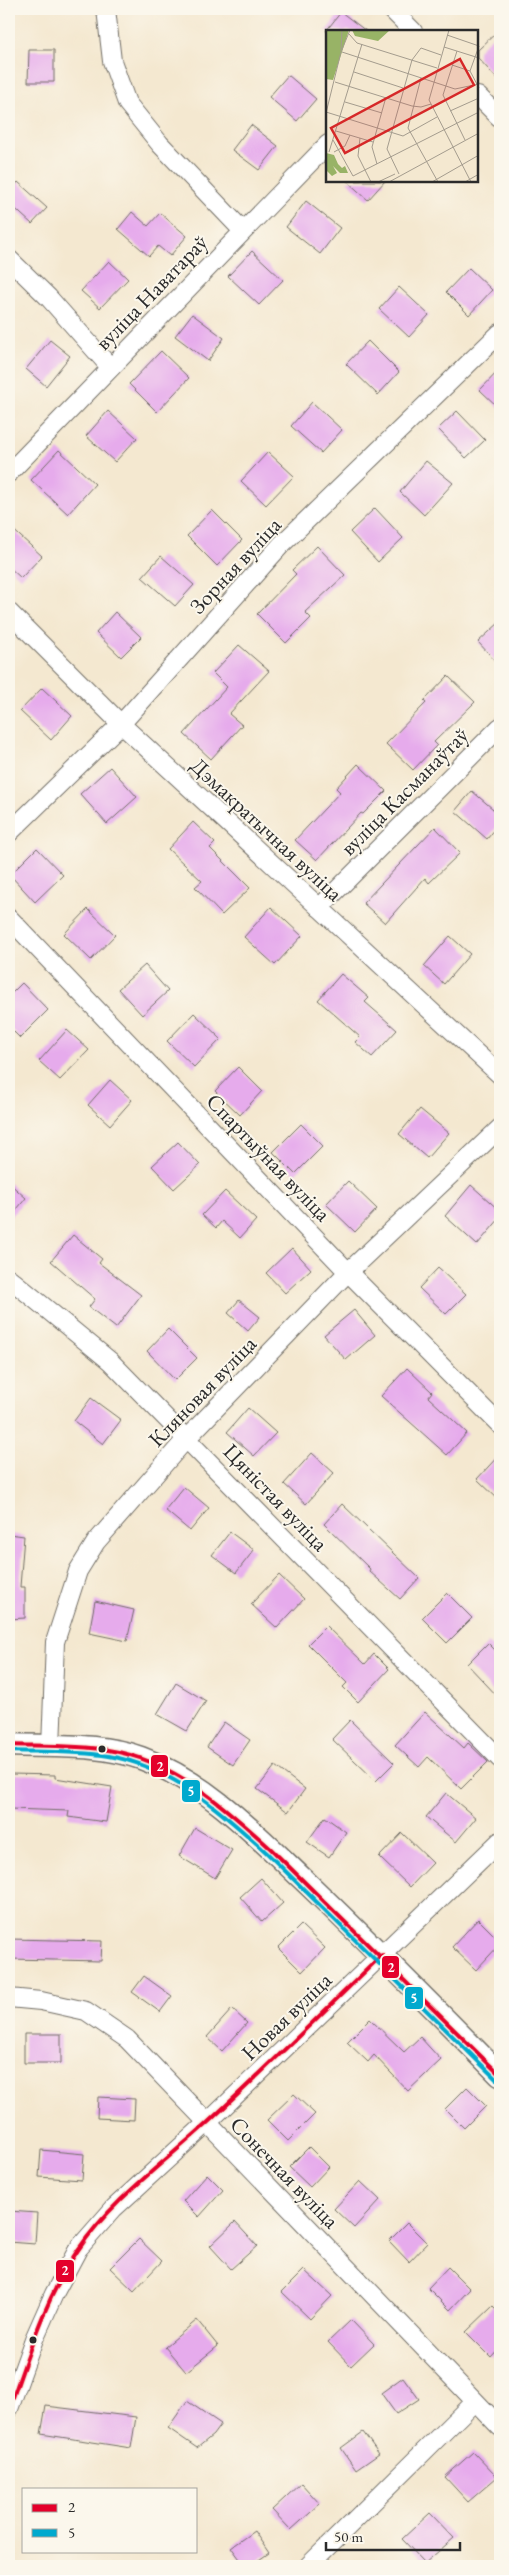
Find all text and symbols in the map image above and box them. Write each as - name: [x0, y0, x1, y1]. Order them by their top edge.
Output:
- inset map: [326, 30, 479, 182]
- street label: вуліца Наватараў: [89, 228, 214, 356]
- street label: Зорная вуліца: [183, 511, 288, 620]
- street label: вуліца Касманаўтаў: [334, 721, 475, 862]
- street label: Дэмакратычная вуліца: [184, 751, 349, 908]
- street label: Спартыўная вуліца: [200, 1087, 337, 1228]
- street label: Кляновая вуліца: [142, 1329, 263, 1453]
- street label: Цяністая вуліца: [217, 1437, 334, 1558]
- unlabelled marker: [97, 1744, 107, 1754]
- line badge: 2: [150, 1754, 169, 1778]
- text: 2: [156, 1757, 164, 1775]
- line badge: 5: [181, 1779, 201, 1803]
- text: 5: [187, 1782, 195, 1800]
- line badge: 2: [381, 1955, 400, 1979]
- text: 2: [387, 1958, 395, 1976]
- street label: Новая вуліца: [235, 1966, 338, 2067]
- line badge: 5: [404, 1986, 424, 2010]
- text: 5: [410, 1989, 418, 2007]
- street label: Сонечная вуліца: [224, 2110, 346, 2235]
- line badge: 2: [55, 2259, 75, 2283]
- text: 2: [61, 2261, 69, 2279]
- unlabelled marker: [28, 2335, 38, 2345]
- legend: [22, 2488, 198, 2552]
- text: 2: [68, 2497, 76, 2516]
- scale bar: [326, 2520, 460, 2552]
- text: 5: [68, 2523, 75, 2542]
- text: 50 m: [334, 2527, 363, 2546]

